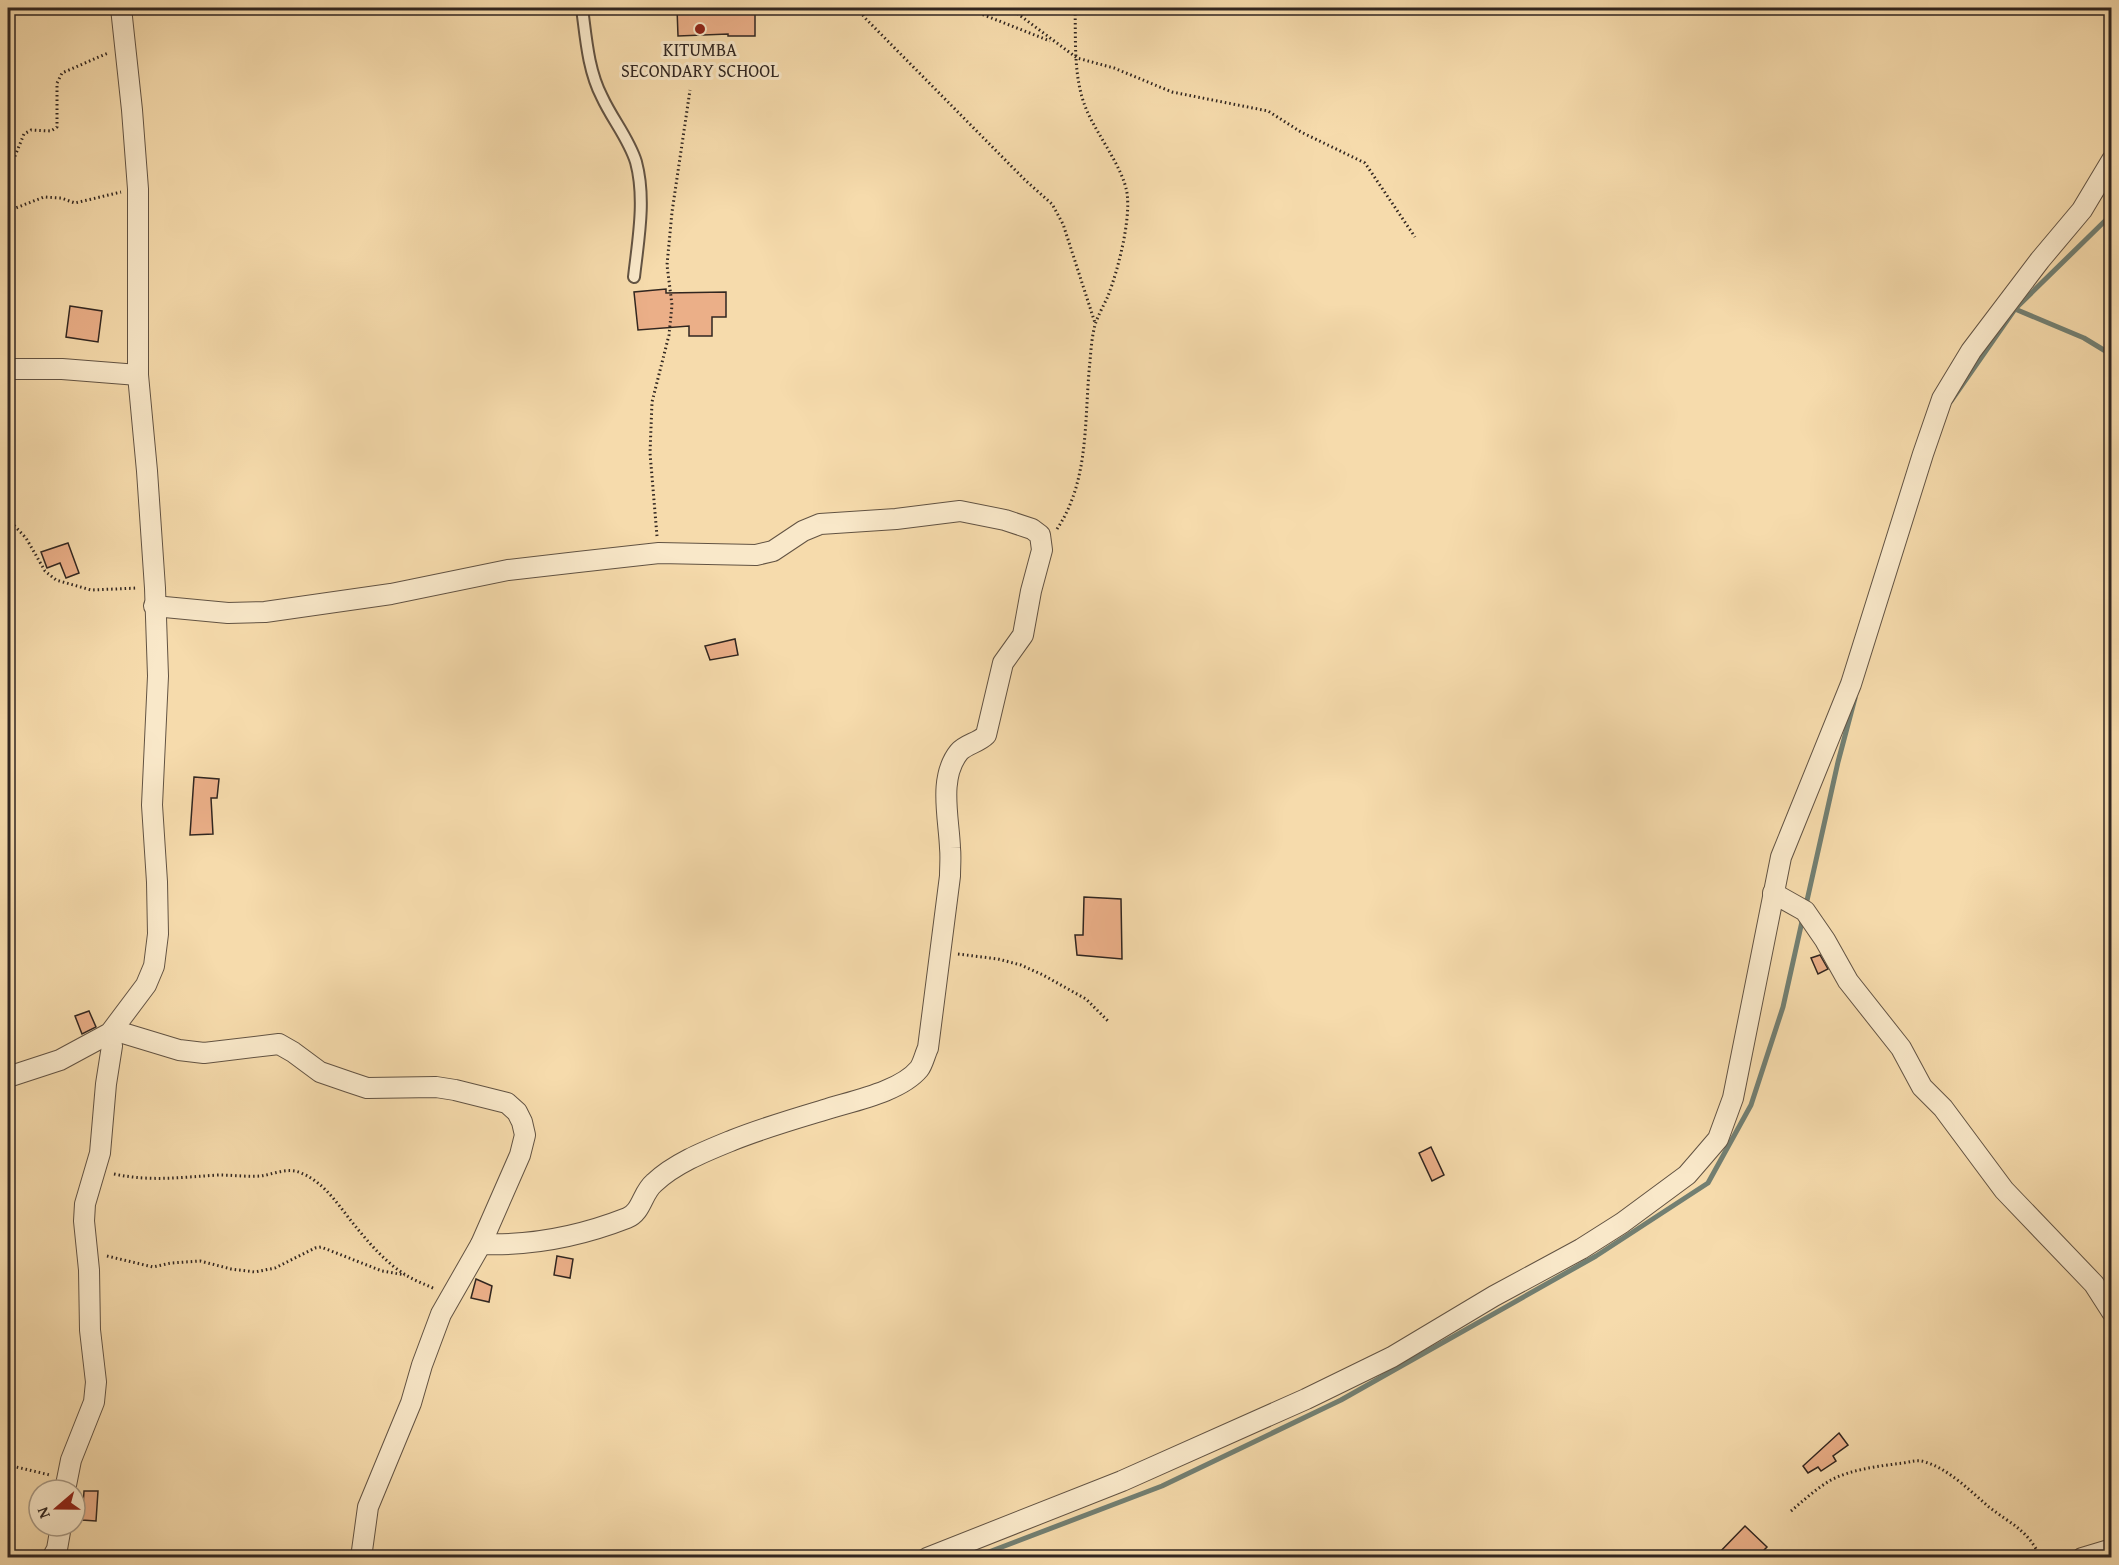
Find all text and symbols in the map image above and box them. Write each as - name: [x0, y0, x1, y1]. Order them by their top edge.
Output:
- marker: KITUMBA SECONDARY SCHOOL: [693, 22, 707, 36]
- place label: KITUMBA SECONDARY SCHOOL: [621, 36, 779, 84]
- north arrow: [27, 1478, 87, 1538]
- text: N: [30, 1504, 56, 1522]

